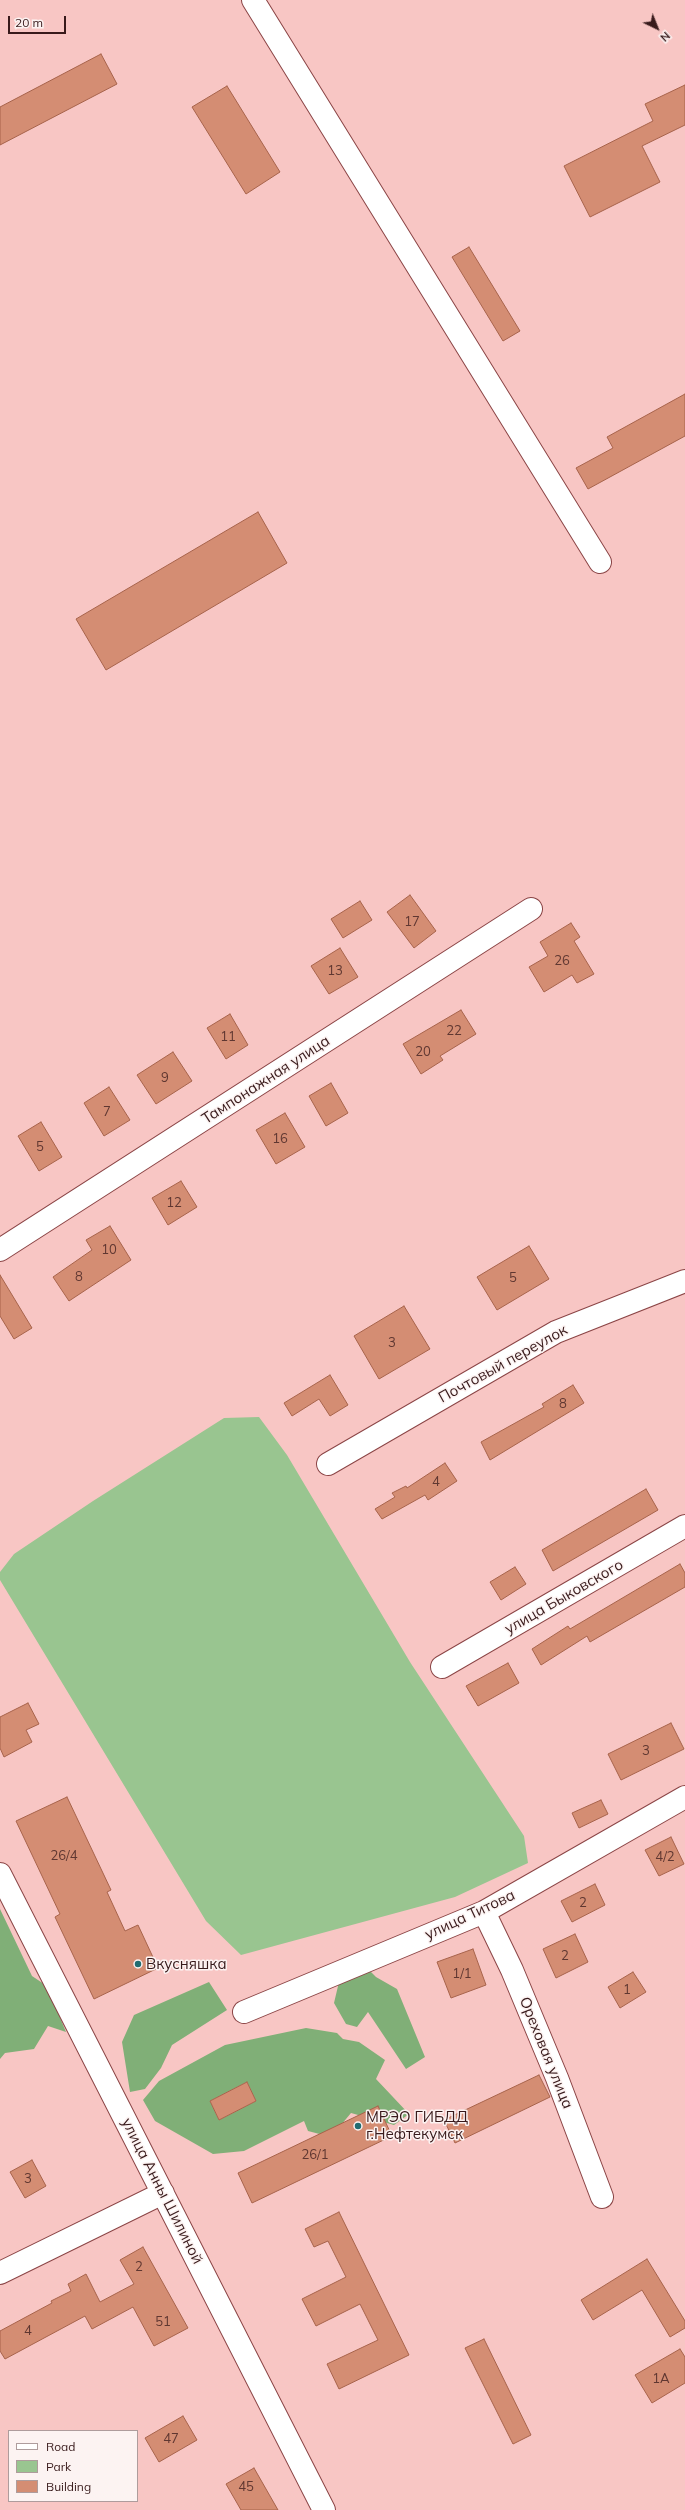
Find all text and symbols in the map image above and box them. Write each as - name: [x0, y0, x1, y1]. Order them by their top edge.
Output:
- scale bar: [10, 8, 68, 34]
- north arrow: [637, 8, 677, 48]
- text: 20 m: [15, 15, 43, 30]
- text: N: [657, 29, 673, 45]
- house number: 17: [404, 914, 420, 930]
- house number: 26: [554, 953, 570, 969]
- house number: 13: [327, 963, 343, 979]
- house number: 22: [446, 1023, 462, 1039]
- house number: 11: [220, 1029, 236, 1045]
- street label: Тампонажная улица: [199, 1032, 333, 1128]
- house number: 20: [415, 1044, 431, 1060]
- house number: 9: [161, 1070, 169, 1086]
- house number: 7: [103, 1104, 111, 1120]
- house number: 16: [272, 1131, 288, 1147]
- house number: 5: [36, 1139, 44, 1155]
- house number: 12: [166, 1195, 182, 1211]
- house number: 10: [101, 1242, 117, 1258]
- house number: 8: [75, 1269, 83, 1285]
- house number: 5: [509, 1270, 517, 1286]
- street label: Почтовый переулок: [436, 1321, 570, 1407]
- house number: 3: [388, 1335, 396, 1351]
- house number: 8: [559, 1396, 567, 1412]
- house number: 4: [432, 1474, 440, 1490]
- street label: улица Быковского: [502, 1556, 626, 1638]
- house number: 3: [642, 1743, 650, 1759]
- house number: 26/4: [50, 1848, 78, 1864]
- house number: 4/2: [655, 1849, 675, 1865]
- street label: улица Титова: [422, 1886, 518, 1944]
- house number: 2: [579, 1895, 587, 1911]
- house number: 2: [561, 1948, 569, 1964]
- place label: Вкусняшка: [146, 1955, 227, 1973]
- marker: Вкусняшка: [133, 1959, 143, 1969]
- house number: 1/1: [452, 1966, 472, 1982]
- house number: 1: [623, 1982, 631, 1998]
- street label: Ореховая улица: [515, 1994, 577, 2112]
- place label: МРЭО ГИБДД г.Нефтекумск: [366, 2108, 468, 2143]
- street label: улица Анны Шилиной: [117, 2115, 207, 2267]
- marker: МРЭО ГИБДД г.Нефтекумск: [353, 2121, 363, 2131]
- house number: 26/1: [301, 2147, 329, 2163]
- house number: 3: [24, 2171, 32, 2187]
- house number: 2: [135, 2259, 143, 2275]
- house number: 51: [155, 2314, 171, 2330]
- house number: 4: [24, 2323, 32, 2339]
- house number: 1А: [652, 2371, 670, 2387]
- legend: [8, 2430, 138, 2502]
- house number: 47: [163, 2431, 179, 2447]
- text: Road: [46, 2439, 75, 2454]
- text: Park: [46, 2459, 71, 2474]
- text: Building: [46, 2479, 91, 2494]
- house number: 45: [238, 2479, 254, 2495]

